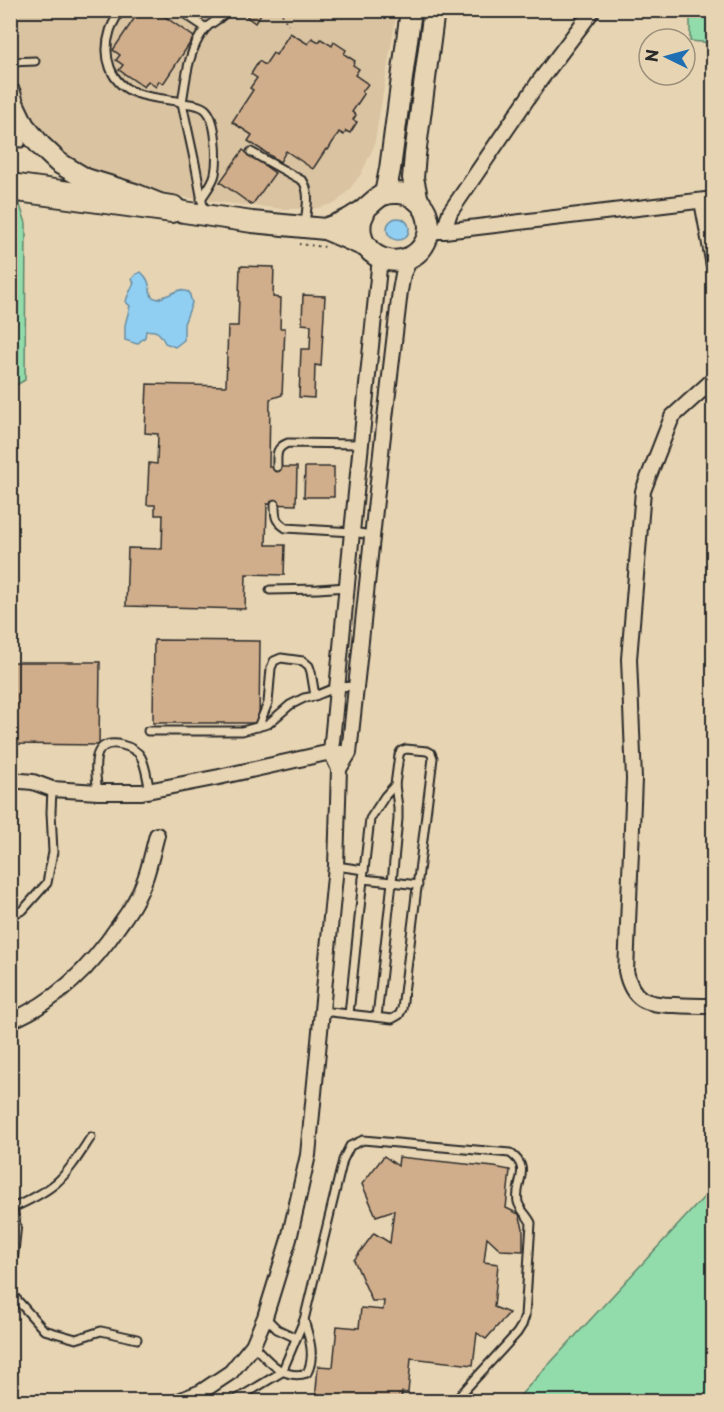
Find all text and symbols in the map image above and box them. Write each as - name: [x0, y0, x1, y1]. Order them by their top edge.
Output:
- north arrow: [637, 27, 697, 87]
- text: N: [639, 48, 664, 63]

